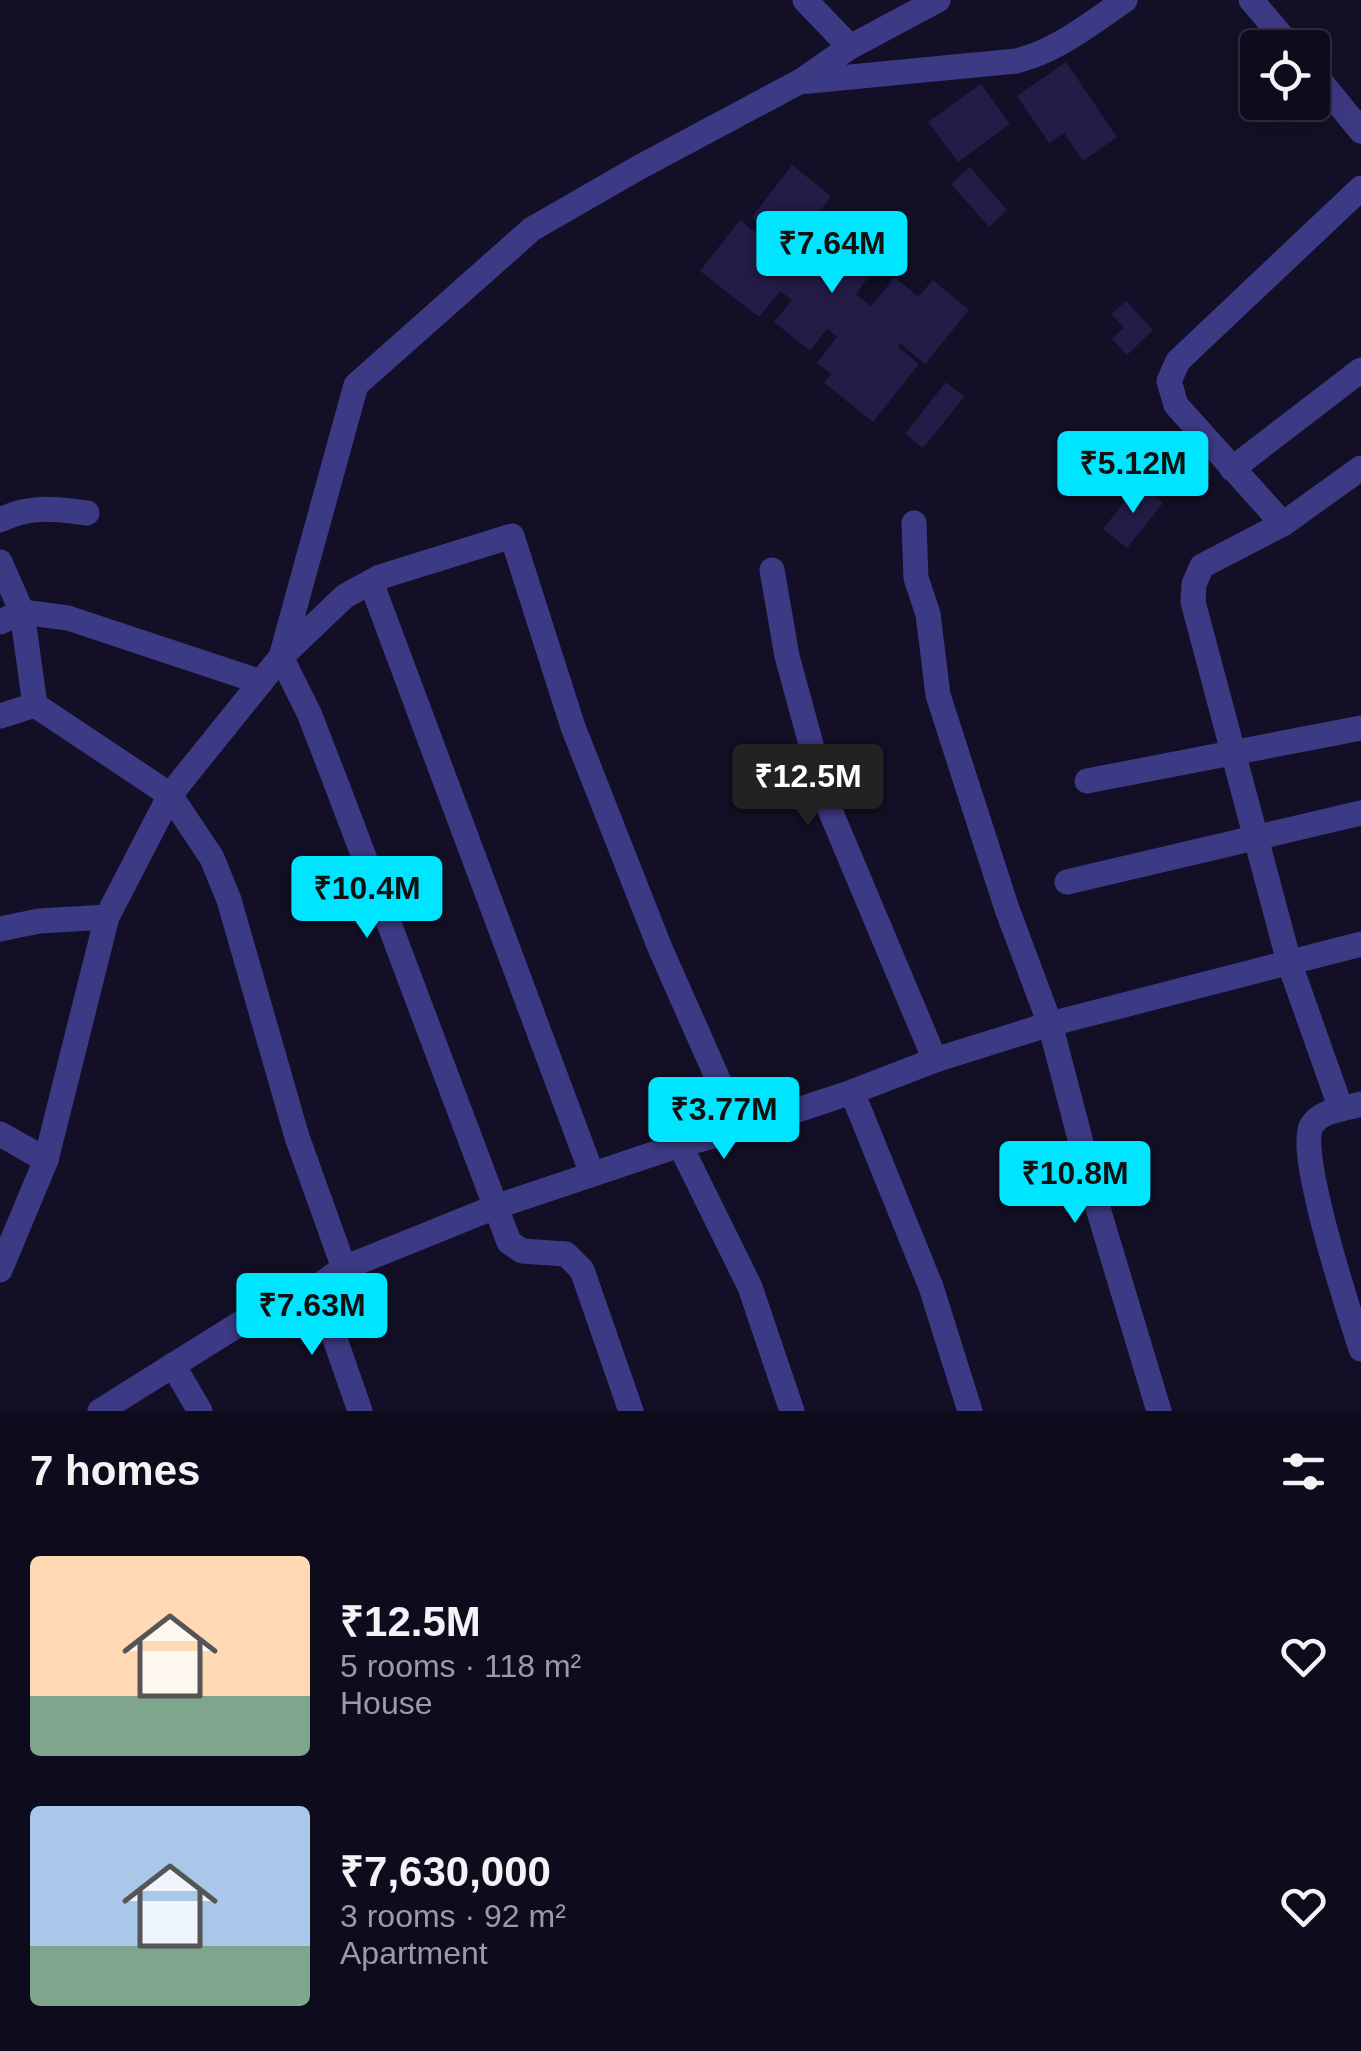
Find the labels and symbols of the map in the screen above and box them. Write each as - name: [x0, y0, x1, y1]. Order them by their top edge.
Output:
- pin: ₹7.64M: [751, 211, 913, 296]
- pin: ₹5.12M: [1052, 431, 1214, 516]
- pin: ₹12.5M: [727, 744, 889, 829]
- pin: ₹10.4M: [286, 856, 448, 941]
- pin: ₹3.77M: [643, 1077, 805, 1162]
- pin: ₹10.8M: [994, 1141, 1156, 1226]
- pin: ₹7.63M: [231, 1273, 393, 1358]

